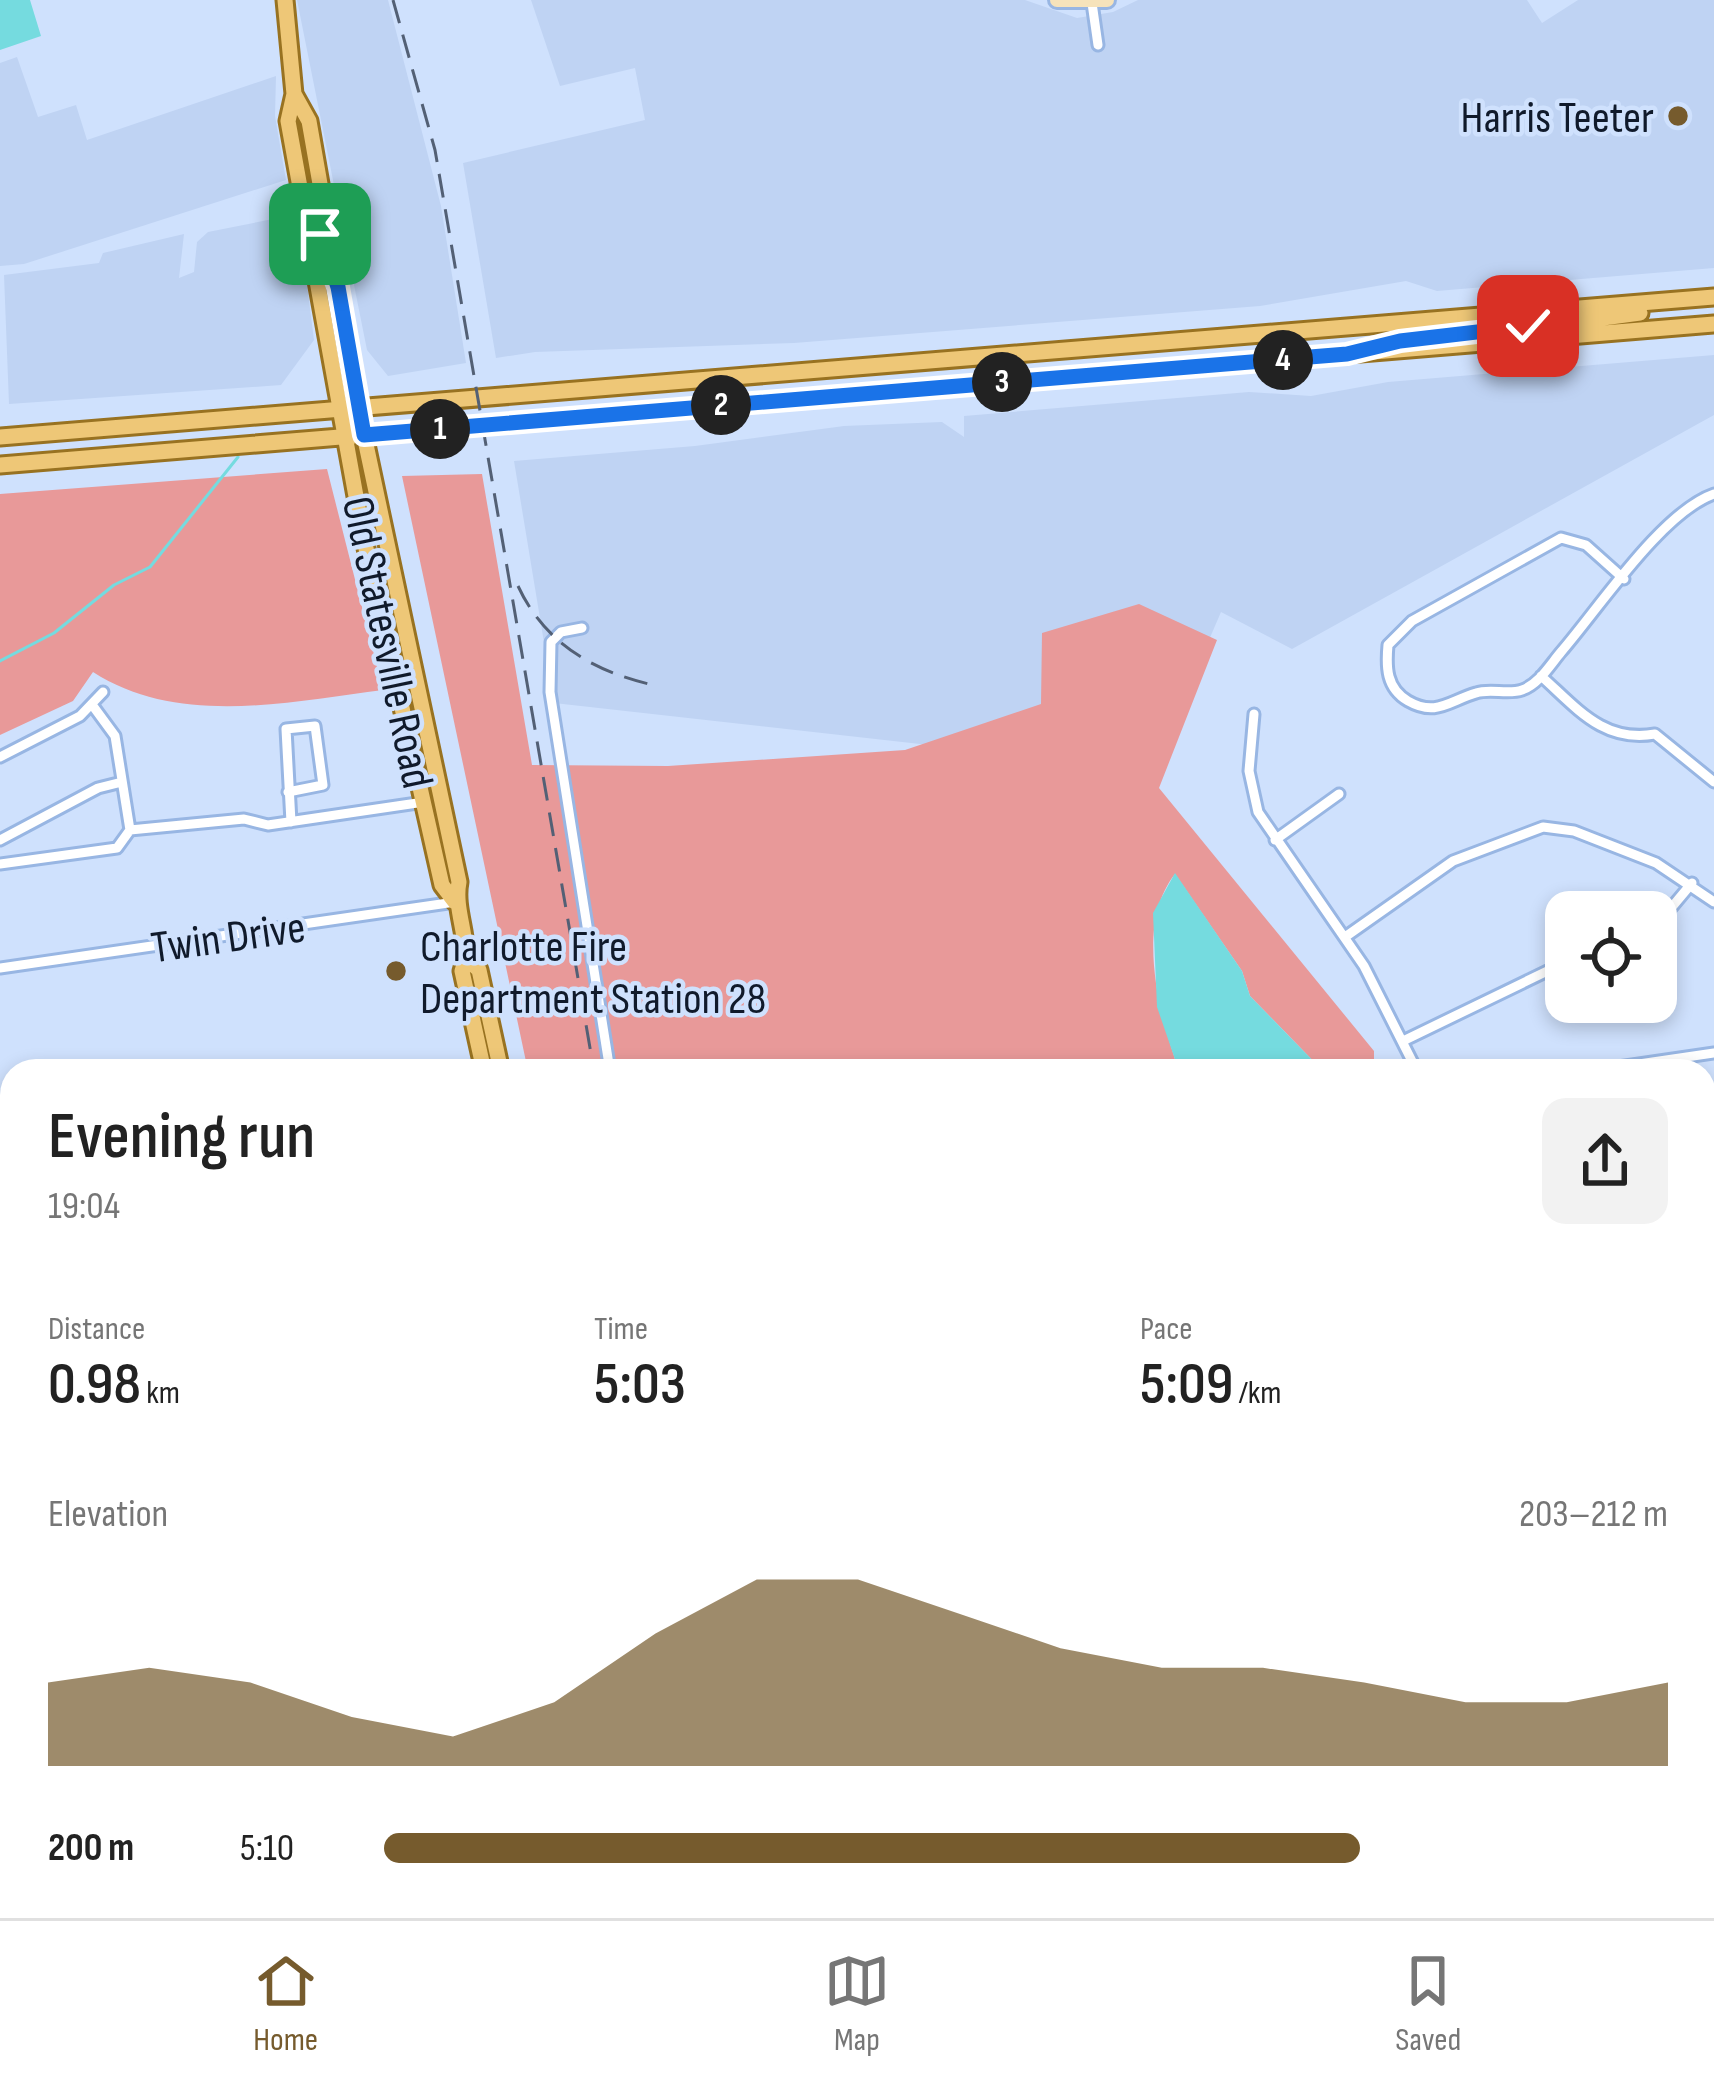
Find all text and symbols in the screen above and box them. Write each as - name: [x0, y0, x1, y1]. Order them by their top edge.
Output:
- place label: Harris Teeter: [1461, 91, 1654, 146]
- marker: Harris Teeter: [1665, 103, 1691, 129]
- pin: [269, 183, 371, 285]
- icon: arrive: [287, 201, 353, 267]
- pin: [1477, 275, 1579, 377]
- icon: check: [1495, 293, 1561, 359]
- pin: 4: [1253, 330, 1313, 390]
- text: 4: [1275, 340, 1291, 380]
- pin: 3: [972, 352, 1032, 412]
- text: 3: [995, 362, 1009, 402]
- pin: 2: [691, 375, 751, 435]
- text: 2: [714, 385, 728, 425]
- pin: 1: [410, 399, 470, 459]
- text: 1: [434, 409, 446, 449]
- street label: Old Statesville Road: [329, 492, 444, 793]
- map controls: [1545, 891, 1677, 1023]
- button: locate: [1545, 891, 1677, 1023]
- street label: Twin Drive: [148, 900, 309, 976]
- place label: Charlotte Fire Department Station 28: [420, 920, 766, 1027]
- marker: Charlotte Fire Department Station 28: [383, 958, 409, 984]
- text: Evening run: [48, 1098, 315, 1177]
- button: share: [1542, 1098, 1668, 1224]
- text: 19:04: [48, 1183, 120, 1230]
- text: Distance: [48, 1309, 145, 1349]
- text: Time: [594, 1309, 648, 1349]
- text: Pace: [1140, 1309, 1193, 1349]
- text: 0.98: [48, 1349, 141, 1421]
- text: 5:03: [594, 1349, 686, 1421]
- text: 5:09: [1140, 1349, 1233, 1421]
- text: km: [141, 1373, 180, 1413]
- text: /km: [1233, 1373, 1282, 1413]
- text: Elevation: [48, 1491, 168, 1538]
- text: 203–212 m: [1519, 1491, 1668, 1538]
- text: 200 m: [48, 1825, 134, 1872]
- text: 5:10: [240, 1825, 294, 1872]
- tab: Home: [253, 1948, 319, 2060]
- tab: Map: [824, 1948, 890, 2060]
- tab: Saved: [1395, 1948, 1461, 2060]

